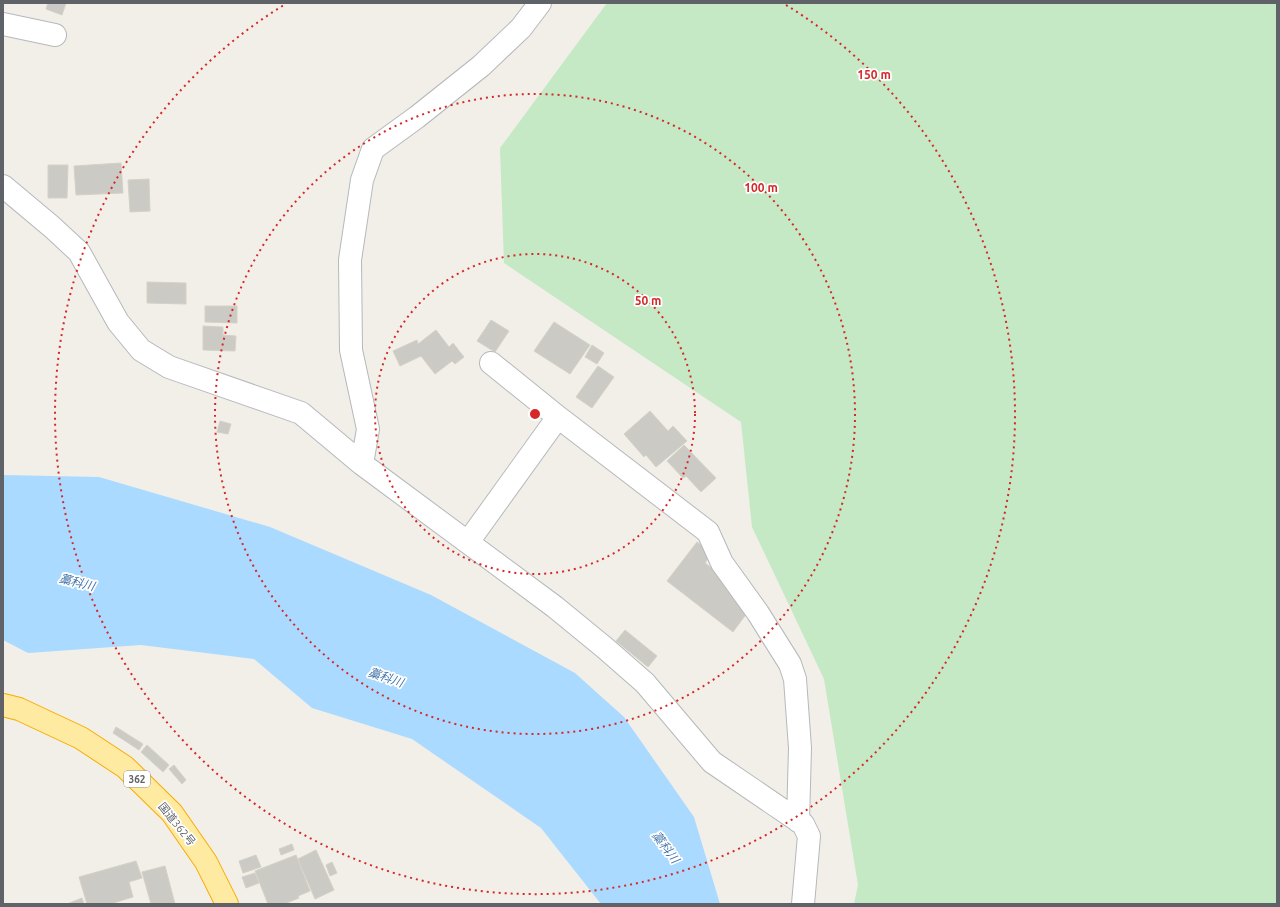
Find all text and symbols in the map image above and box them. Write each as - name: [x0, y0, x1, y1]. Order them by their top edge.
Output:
- text: 150 m: [857, 68, 891, 81]
- text: 100 m: [744, 181, 778, 194]
- text: 50 m: [635, 294, 661, 307]
- centre of rings: [528, 407, 542, 421]
- water label: 藁科川: [58, 571, 98, 593]
- water label: 藁科川: [367, 665, 407, 690]
- road number: 362: [124, 771, 150, 787]
- street label: 国道362号: [156, 800, 198, 848]
- water label: 藁科川: [650, 829, 683, 867]

